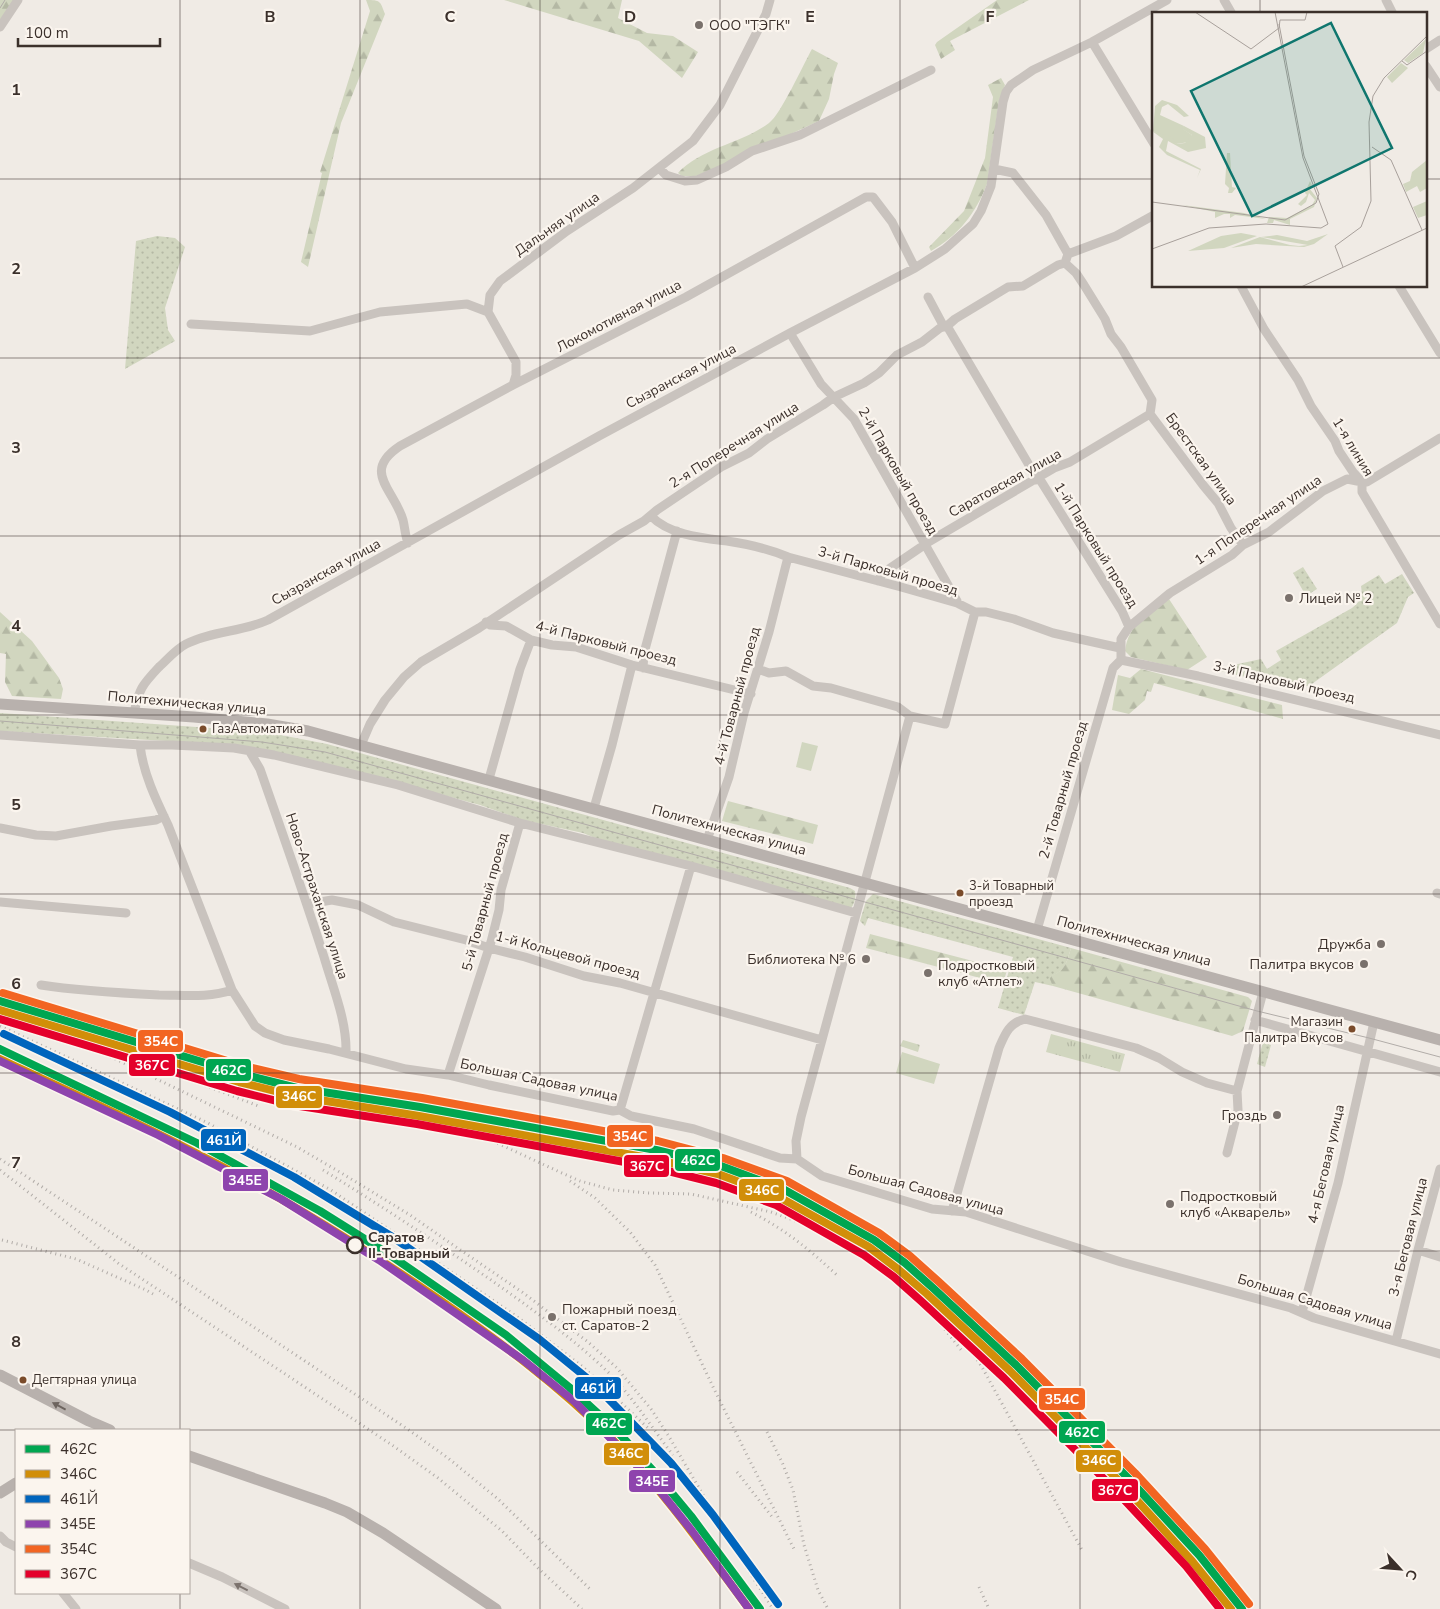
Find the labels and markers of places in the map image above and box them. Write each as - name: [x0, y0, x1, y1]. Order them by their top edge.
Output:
- place label: ООО "ТЭГК": [709, 16, 790, 35]
- marker: ООО "ТЭГК": [693, 19, 705, 31]
- place label: Лицей № 2: [1299, 589, 1372, 608]
- marker: Лицей № 2: [1283, 592, 1295, 604]
- place label: ГазАвтоматика: [212, 720, 303, 738]
- marker: ГазАвтоматика: [198, 724, 208, 734]
- place label: 3-й Товарный проезд: [969, 877, 1054, 911]
- marker: 3-й Товарный проезд: [955, 888, 965, 898]
- place label: Дружба: [1318, 935, 1371, 954]
- marker: Дружба: [1375, 938, 1387, 950]
- place label: Библиотека № 6: [747, 950, 856, 969]
- marker: Библиотека № 6: [860, 953, 872, 965]
- place label: Палитра вкусов: [1250, 955, 1354, 974]
- place label: Подростковый клуб «Атлет»: [938, 956, 1035, 991]
- marker: Палитра вкусов: [1358, 958, 1370, 970]
- marker: Подростковый клуб «Атлет»: [922, 967, 934, 979]
- place label: Магазин Палитра Вкусов: [1244, 1013, 1343, 1047]
- marker: Магазин Палитра Вкусов: [1347, 1024, 1357, 1034]
- place label: Гроздь: [1221, 1106, 1267, 1125]
- marker: Гроздь: [1271, 1109, 1283, 1121]
- place label: Подростковый клуб «Акварель»: [1180, 1187, 1291, 1222]
- marker: Подростковый клуб «Акварель»: [1164, 1198, 1176, 1210]
- place label: Саратов II-Товарный: [368, 1228, 450, 1263]
- marker: Саратов II-Товарный: [346, 1236, 364, 1254]
- place label: Пожарный поезд ст. Саратов-2: [562, 1300, 677, 1335]
- marker: Пожарный поезд ст. Саратов-2: [546, 1311, 558, 1323]
- place label: Дегтярная улица: [32, 1371, 137, 1389]
- marker: Дегтярная улица: [18, 1375, 28, 1385]

